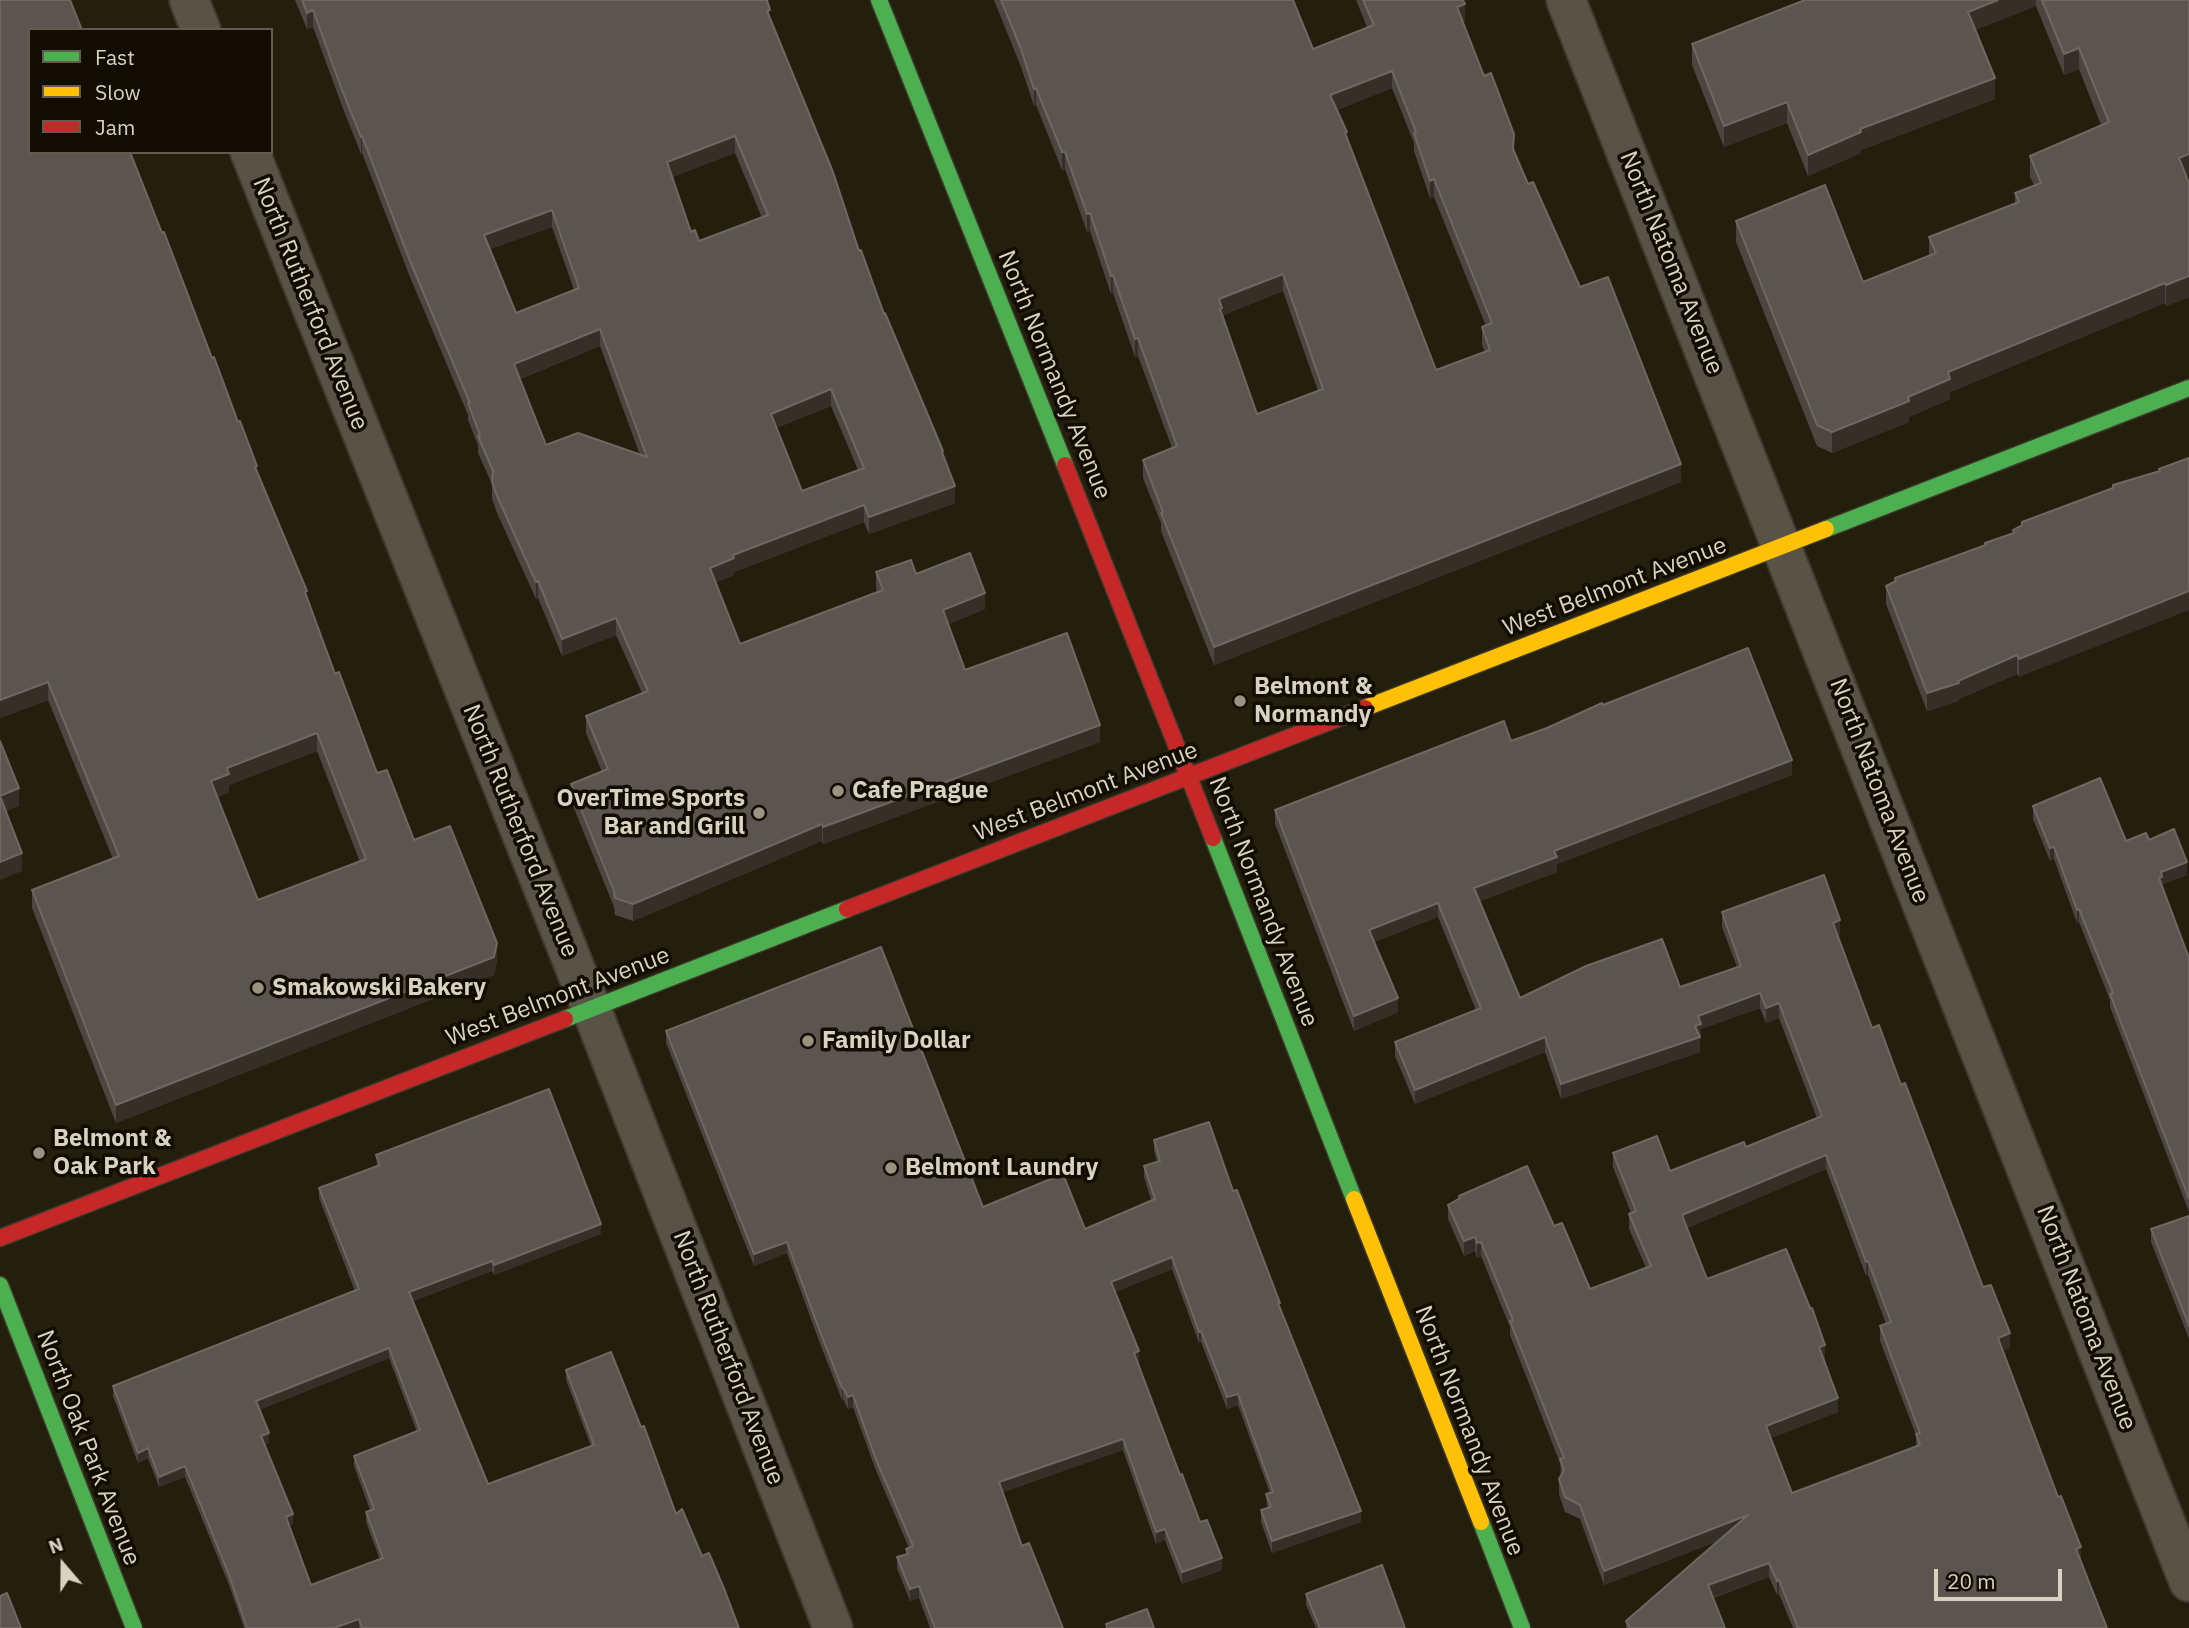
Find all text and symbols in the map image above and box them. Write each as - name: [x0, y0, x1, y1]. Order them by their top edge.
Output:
- legend: [28, 28, 273, 154]
- text: Fast: [95, 43, 135, 71]
- text: Slow: [95, 78, 141, 106]
- text: Jam: [95, 113, 135, 141]
- street label: North Natoma Avenue: [1613, 147, 1729, 379]
- street label: North Rutherford Avenue: [246, 174, 374, 434]
- street label: North Normandy Avenue: [991, 247, 1117, 503]
- street label: West Belmont Avenue: [1499, 531, 1731, 643]
- place label: Belmont & Normandy: [1254, 673, 1372, 729]
- street label: North Natoma Avenue: [1823, 675, 1935, 907]
- marker: Belmont & Normandy: [1232, 693, 1248, 709]
- street label: North Rutherford Avenue: [456, 701, 584, 961]
- street label: West Belmont Avenue: [970, 736, 1202, 848]
- street label: North Normandy Avenue: [1202, 773, 1324, 1031]
- place label: Cafe Prague: [852, 777, 988, 805]
- marker: Cafe Prague: [830, 783, 846, 799]
- place label: OverTime Sports Bar and Grill: [557, 785, 745, 841]
- marker: OverTime Sports Bar and Grill: [751, 805, 767, 821]
- street label: West Belmont Avenue: [442, 941, 674, 1053]
- place label: Smakowski Bakery: [272, 974, 486, 1002]
- marker: Smakowski Bakery: [250, 980, 266, 996]
- place label: Family Dollar: [822, 1027, 971, 1055]
- marker: Family Dollar: [800, 1033, 816, 1049]
- place label: Belmont & Oak Park: [53, 1125, 171, 1181]
- marker: Belmont & Oak Park: [31, 1145, 47, 1161]
- place label: Belmont Laundry: [905, 1154, 1098, 1182]
- marker: Belmont Laundry: [883, 1160, 899, 1176]
- street label: North Natoma Avenue: [2030, 1202, 2142, 1434]
- street label: North Rutherford Avenue: [666, 1227, 790, 1489]
- street label: North Normandy Avenue: [1408, 1302, 1530, 1560]
- street label: North Oak Park Avenue: [30, 1326, 146, 1570]
- north arrow: [28, 1530, 98, 1600]
- scale bar: [1937, 1554, 2065, 1598]
- text: 20 m: [1947, 1567, 1996, 1595]

